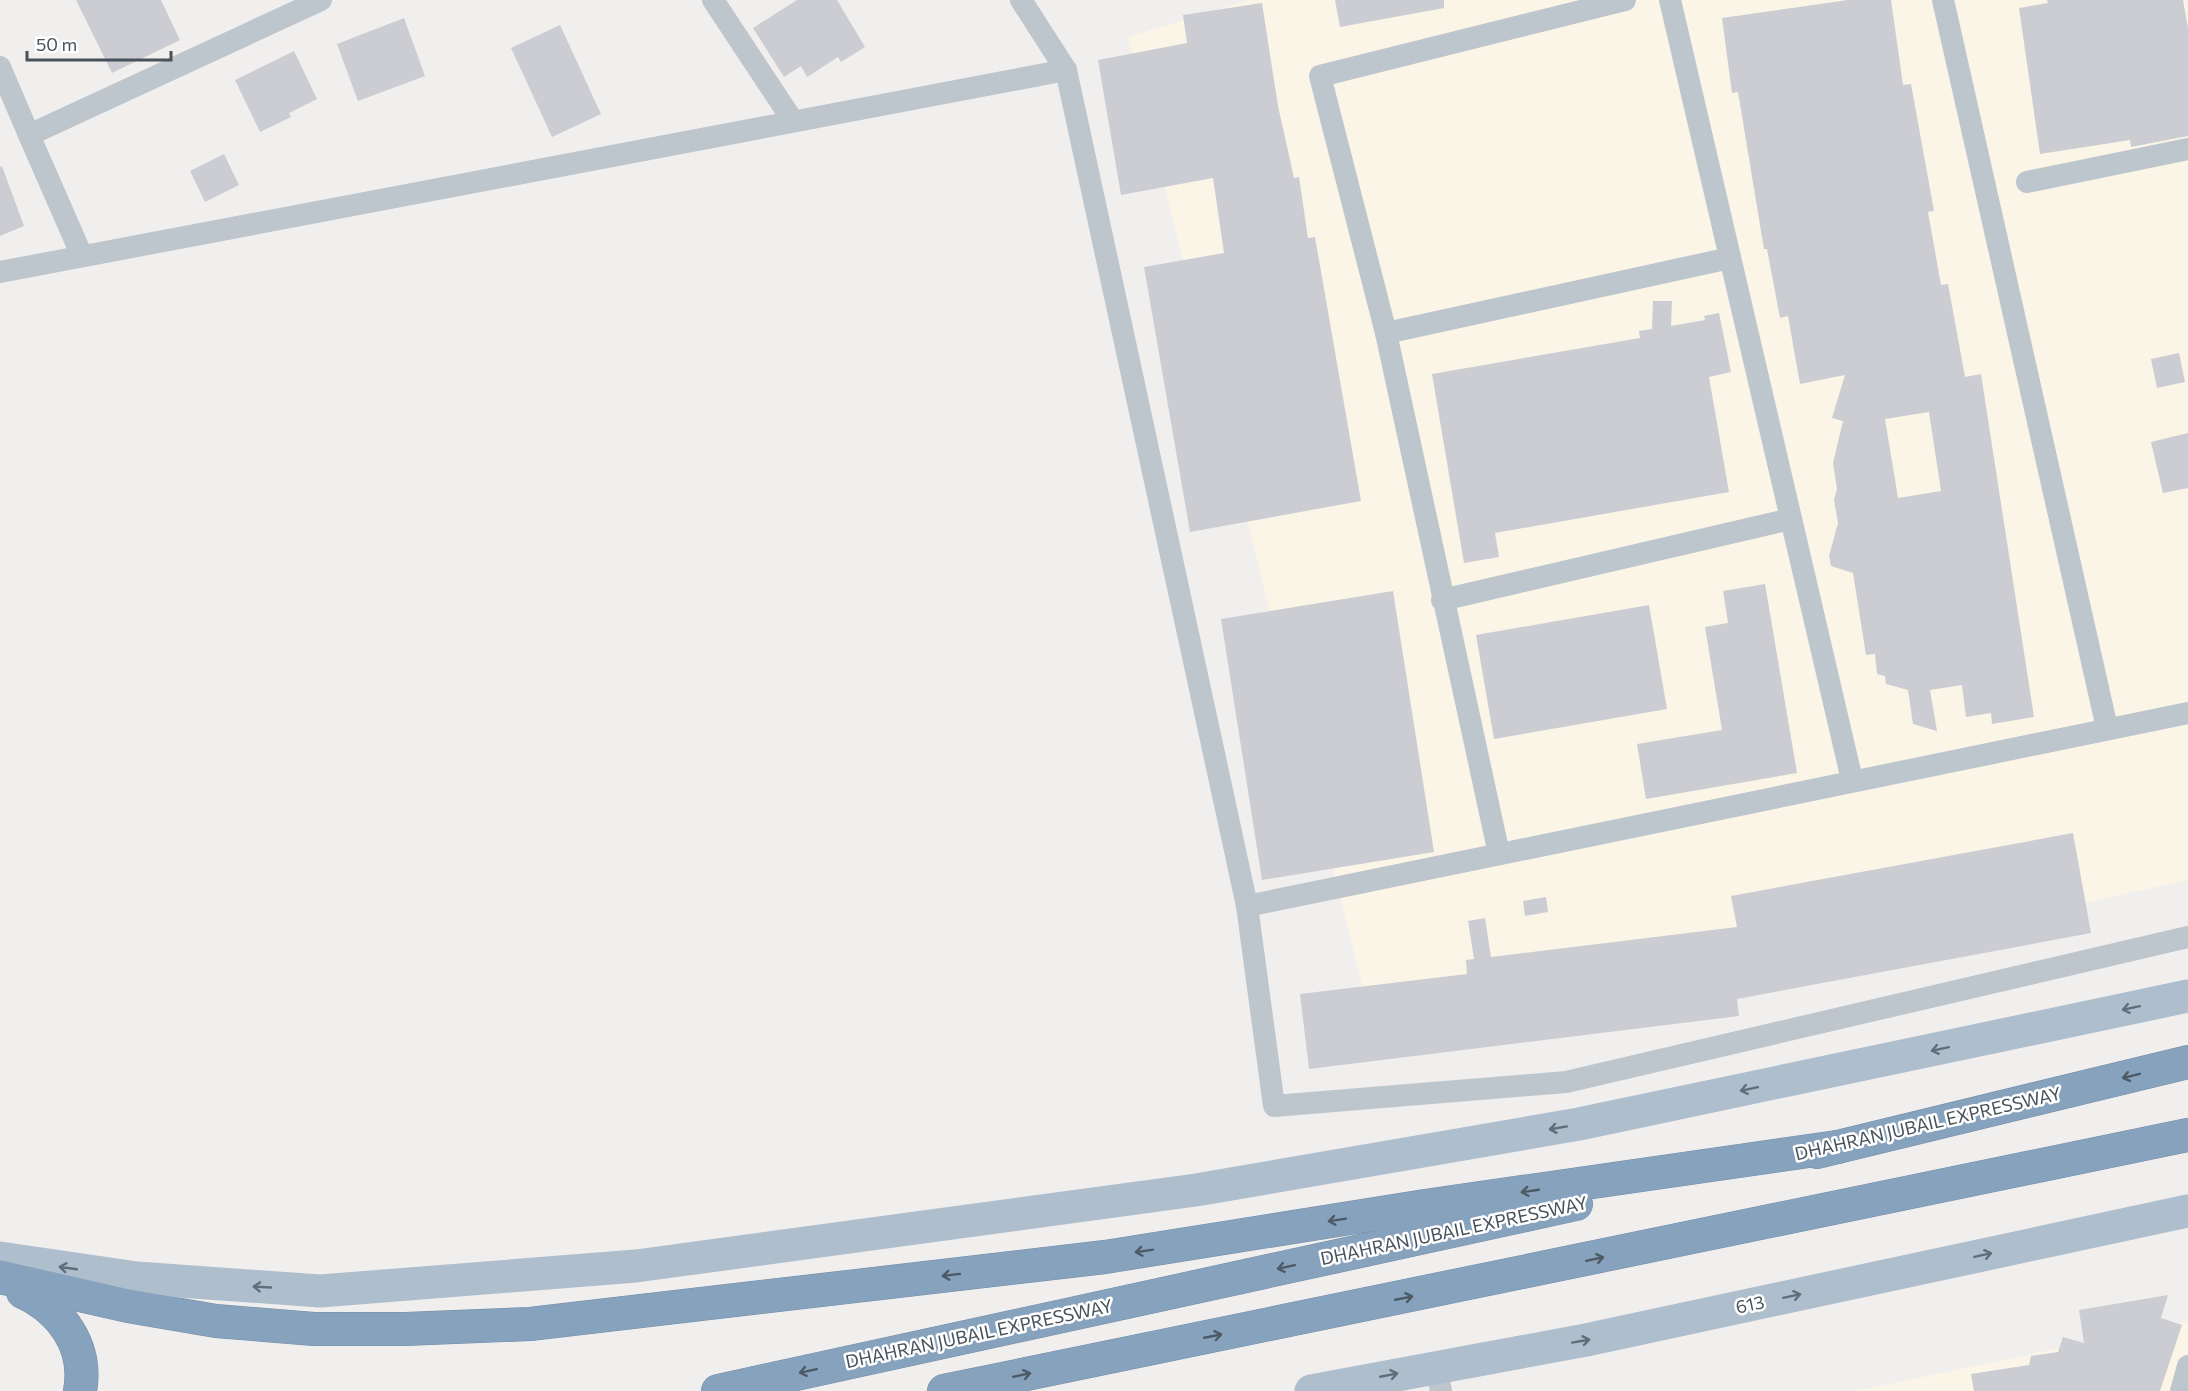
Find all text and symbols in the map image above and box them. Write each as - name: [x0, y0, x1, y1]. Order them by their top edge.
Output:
- scale bar: [27, 24, 171, 62]
- text: 50 m: [36, 33, 77, 55]
- one-way arrow: [2122, 1003, 2141, 1014]
- one-way arrow: [1931, 1044, 1950, 1055]
- one-way arrow: [2122, 1070, 2141, 1082]
- street label: DHAHRAN JUBAIL EXPRESSWAY: [1792, 1082, 2063, 1164]
- one-way arrow: [1740, 1084, 1760, 1095]
- one-way arrow: [1549, 1122, 1569, 1133]
- one-way arrow: [1520, 1185, 1540, 1196]
- street label: DHAHRAN JUBAIL EXPRESSWAY: [1318, 1191, 1590, 1269]
- one-way arrow: [1327, 1214, 1347, 1225]
- one-way arrow: [1135, 1245, 1155, 1256]
- one-way arrow: [1973, 1249, 1992, 1260]
- one-way arrow: [1585, 1252, 1604, 1264]
- one-way arrow: [1276, 1262, 1295, 1274]
- one-way arrow: [59, 1263, 78, 1274]
- one-way arrow: [941, 1270, 961, 1281]
- one-way arrow: [252, 1282, 272, 1293]
- street label: 613: [1733, 1290, 1766, 1318]
- one-way arrow: [1782, 1290, 1802, 1301]
- one-way arrow: [1394, 1292, 1413, 1303]
- street label: DHAHRAN JUBAIL EXPRESSWAY: [843, 1294, 1115, 1372]
- one-way arrow: [1202, 1330, 1222, 1341]
- one-way arrow: [1571, 1335, 1591, 1346]
- one-way arrow: [799, 1366, 818, 1378]
- one-way arrow: [1011, 1369, 1031, 1380]
- one-way arrow: [1379, 1369, 1399, 1380]

